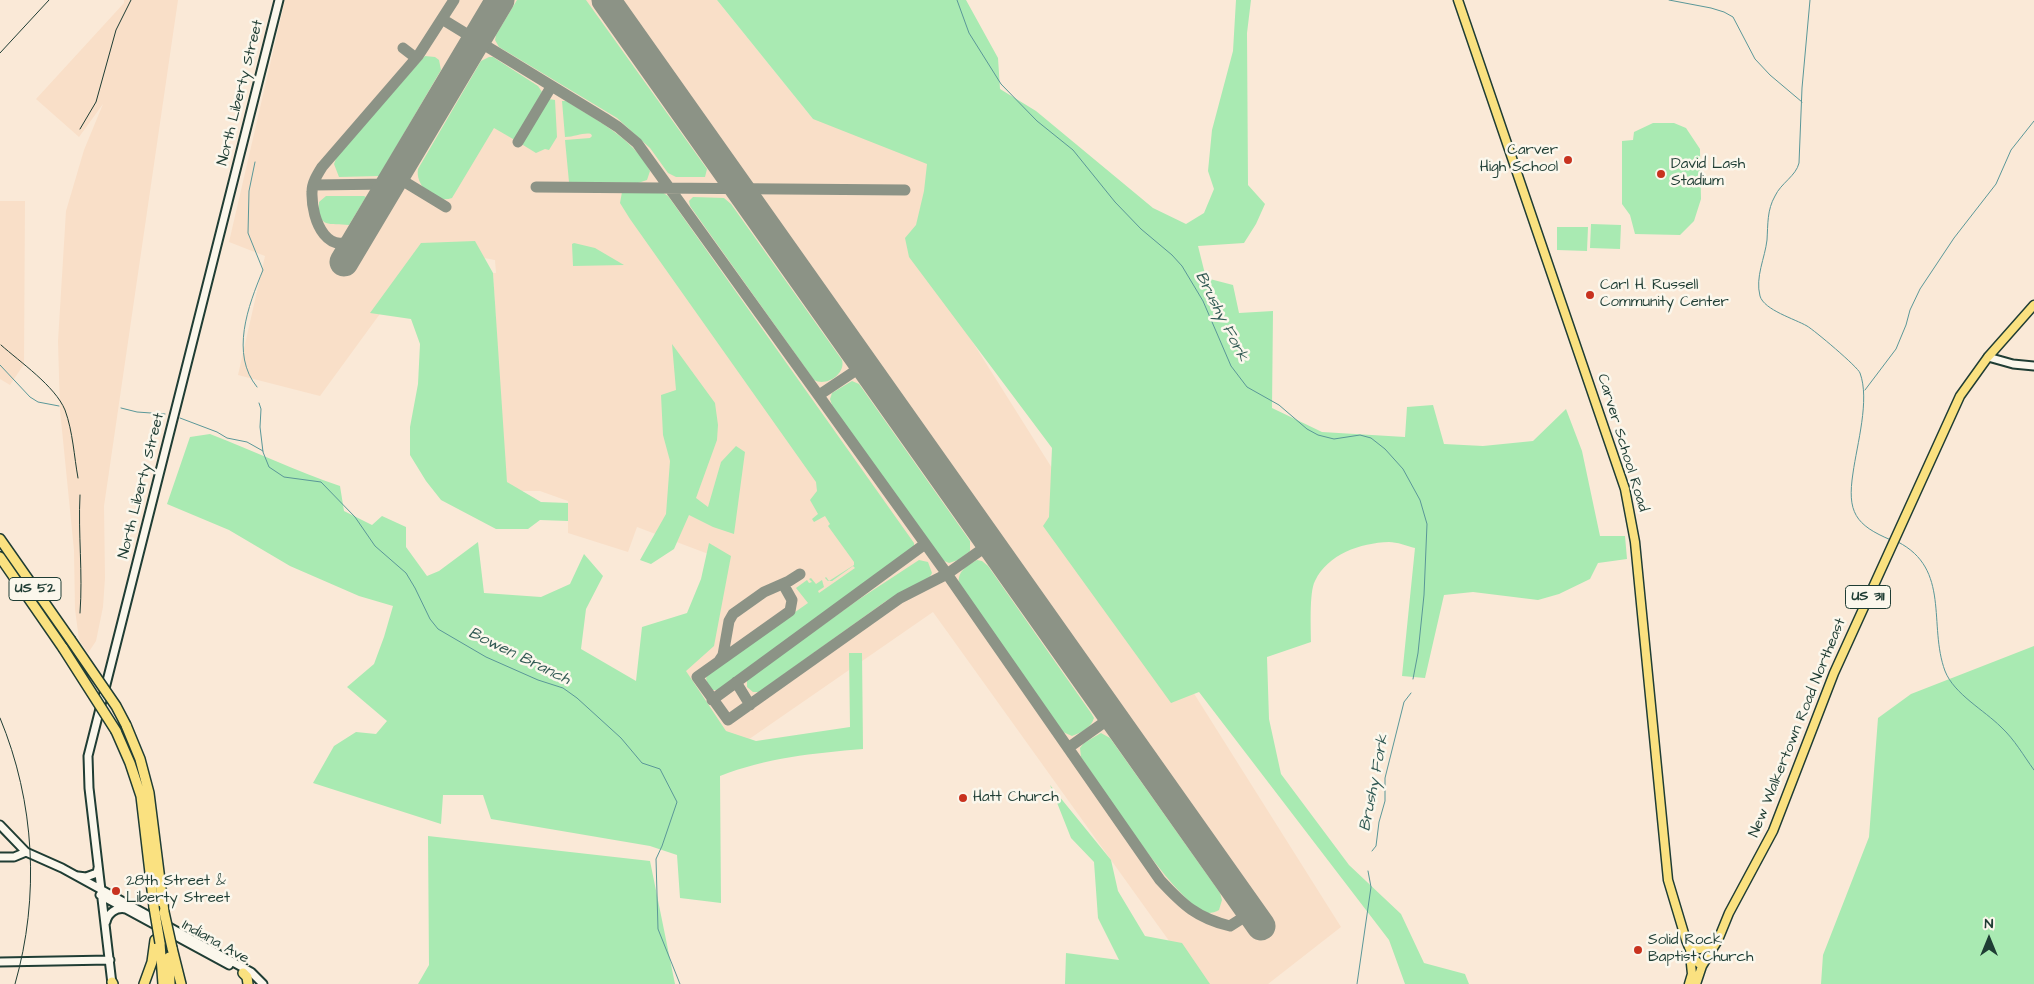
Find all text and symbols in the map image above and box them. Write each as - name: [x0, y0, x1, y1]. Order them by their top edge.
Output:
- street label: North Liberty Street: [214, 18, 268, 168]
- place label: Carver High School: [1480, 142, 1558, 177]
- marker: Carver High School: [1562, 154, 1574, 166]
- place label: David Lash Stadium: [1671, 156, 1745, 191]
- marker: David Lash Stadium: [1655, 168, 1667, 180]
- water label: Brushy Fork: [1190, 269, 1252, 365]
- place label: Carl H. Russell Community Center: [1600, 277, 1729, 312]
- marker: Carl H. Russell Community Center: [1584, 289, 1596, 301]
- street label: Carver School Road: [1592, 372, 1652, 514]
- street label: North Liberty Street: [115, 411, 169, 561]
- road number: US 52: [9, 578, 61, 600]
- road number: US 311: [1846, 586, 1890, 608]
- street label: New Walkertown Road Northeast: [1746, 616, 1850, 840]
- water label: Bowen Branch: [465, 624, 573, 690]
- water label: Brushy Fork: [1356, 733, 1394, 833]
- place label: Hatt Church: [973, 789, 1059, 807]
- marker: Hatt Church: [957, 792, 969, 804]
- place label: 28th Street & Liberty Street: [126, 873, 230, 908]
- marker: 28th Street & Liberty Street: [110, 885, 122, 897]
- north arrow: [1964, 914, 2014, 964]
- text: N: [1985, 914, 1993, 934]
- street label: Indiana Ave.: [178, 917, 254, 969]
- place label: Solid Rock Baptist Church: [1648, 932, 1753, 967]
- marker: Solid Rock Baptist Church: [1632, 944, 1644, 956]

